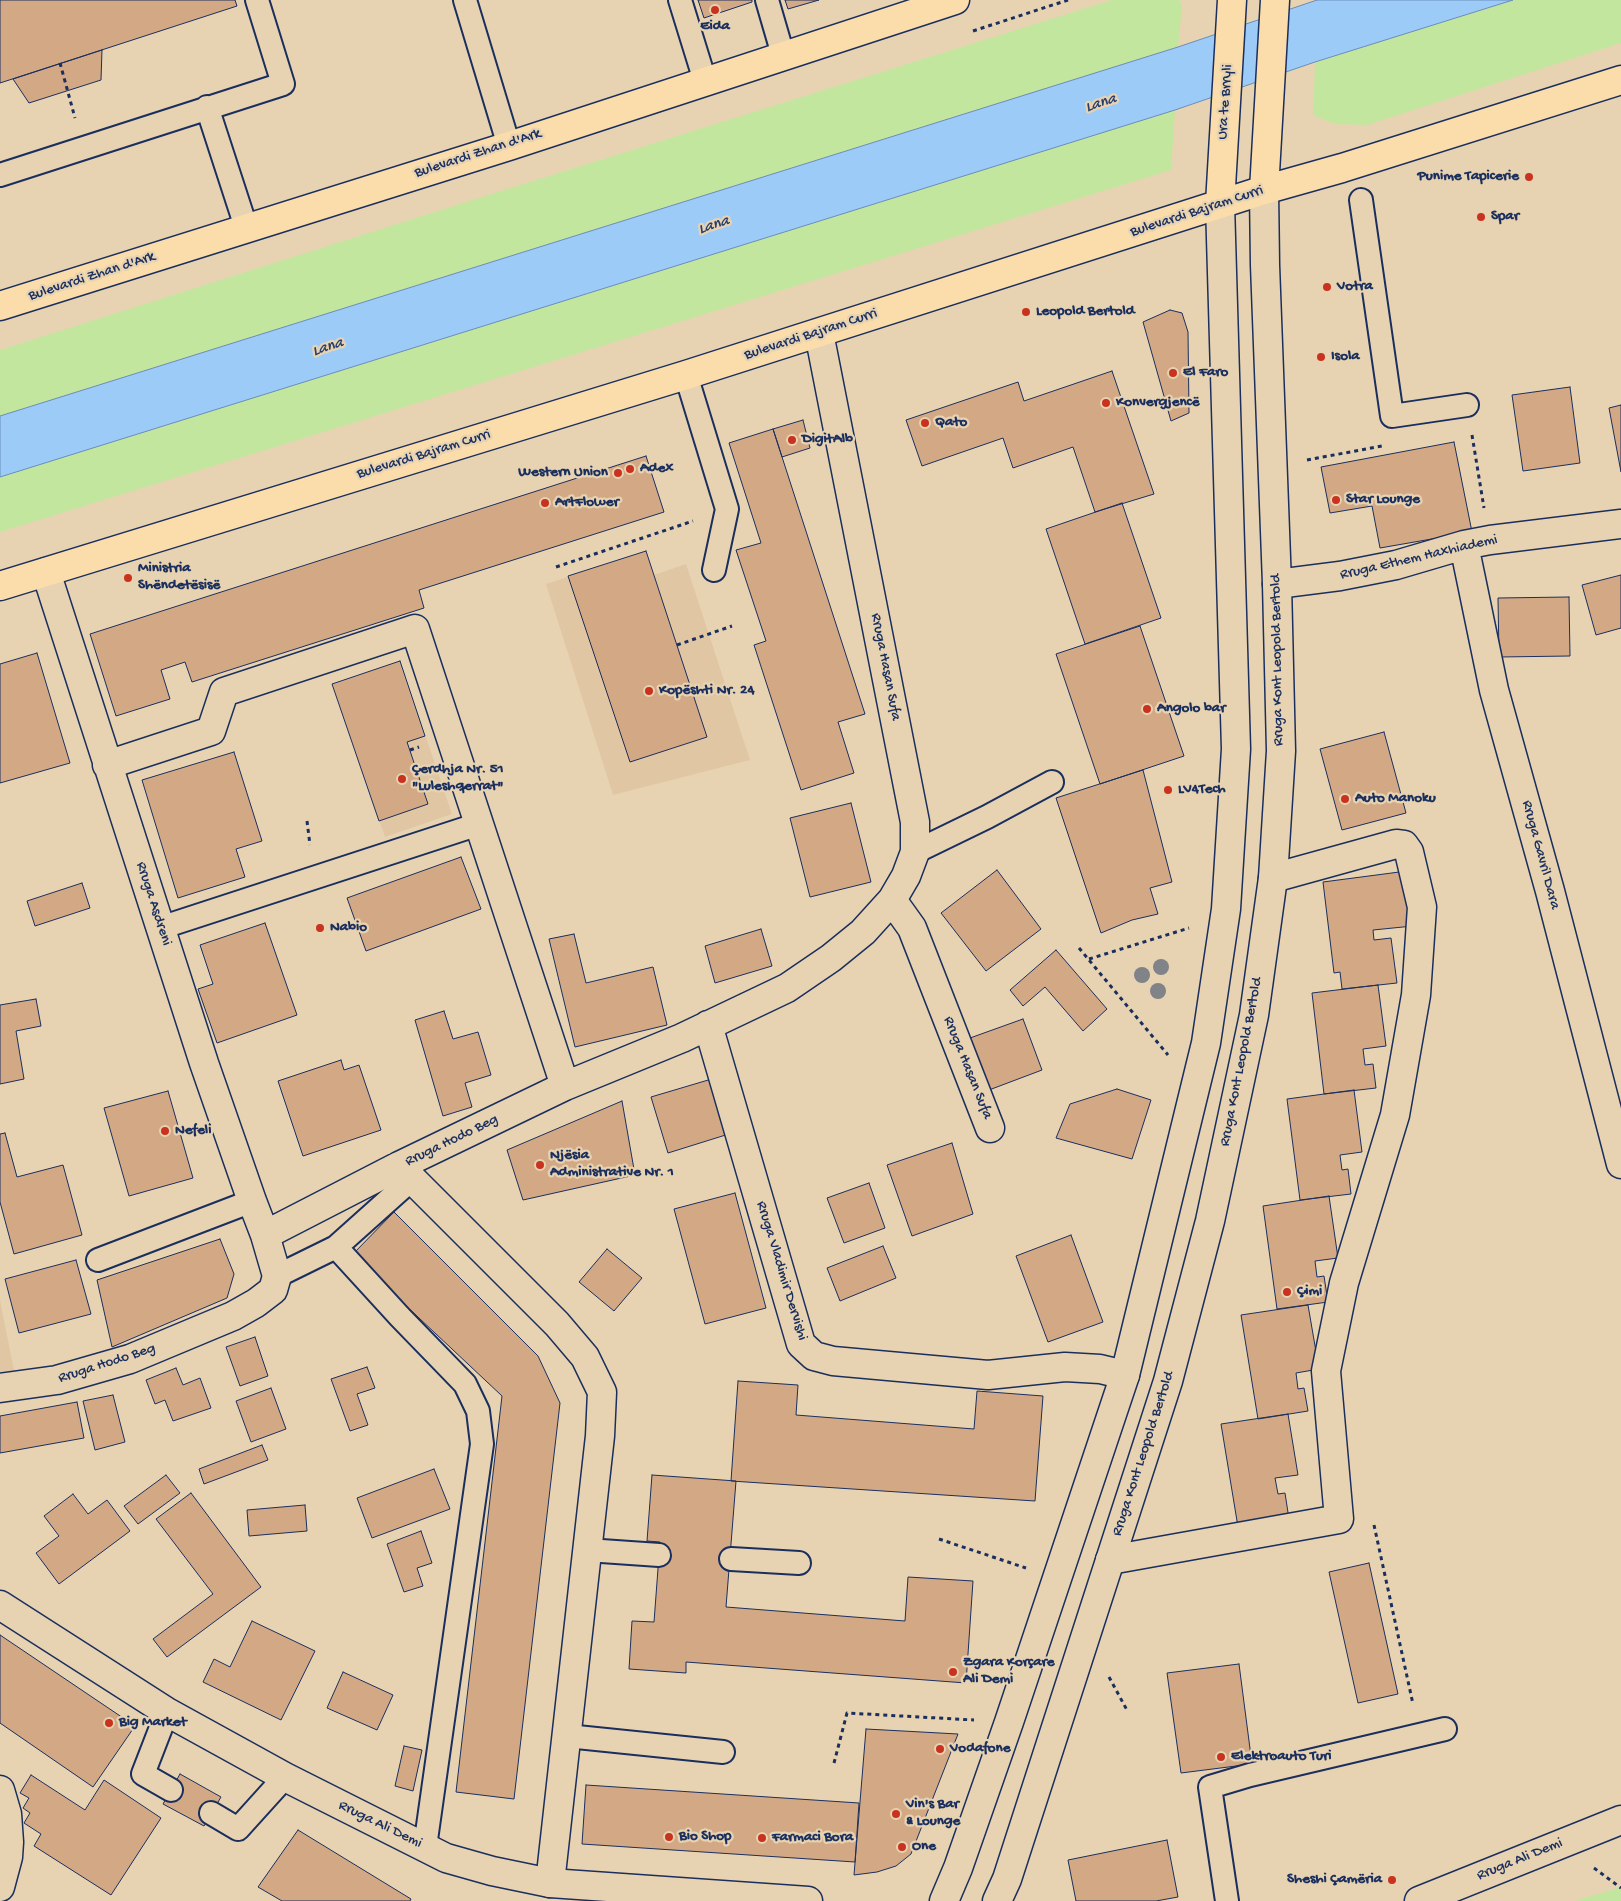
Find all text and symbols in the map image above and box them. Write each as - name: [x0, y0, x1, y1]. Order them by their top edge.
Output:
- marker: Eida: [709, 4, 721, 16]
- place label: Eida: [700, 18, 730, 36]
- street label: Ura te Brryli: [1214, 64, 1238, 140]
- water label: Lana: [1083, 90, 1119, 118]
- street label: Bulevardi Zhan d'Ark: [413, 125, 543, 183]
- place label: Punime Tapicerie: [1417, 168, 1519, 186]
- marker: Punime Tapicerie: [1523, 171, 1535, 183]
- street label: Bulevardi Bajram Curri: [1128, 182, 1266, 242]
- place label: Spar: [1491, 208, 1519, 226]
- marker: Spar: [1475, 211, 1487, 223]
- water label: Lana: [696, 212, 732, 240]
- street label: Bulevardi Zhan d'Ark: [27, 248, 157, 306]
- place label: Votra: [1337, 278, 1373, 296]
- marker: Votra: [1321, 281, 1333, 293]
- place label: Leopold Bertold: [1036, 303, 1135, 321]
- street label: Bulevardi Bajram Curri: [742, 305, 880, 365]
- marker: Leopold Bertold: [1020, 306, 1032, 318]
- water label: Lana: [310, 334, 346, 362]
- place label: Isola: [1331, 348, 1360, 366]
- marker: Isola: [1315, 351, 1327, 363]
- place label: El Faro: [1183, 364, 1228, 382]
- marker: El Faro: [1167, 367, 1179, 379]
- place label: Konvergjencë: [1116, 394, 1199, 412]
- marker: Konvergjencë: [1100, 397, 1112, 409]
- place label: Qato: [935, 414, 967, 432]
- marker: Qato: [919, 417, 931, 429]
- street label: Bulevardi Bajram Curri: [355, 426, 493, 484]
- place label: DigitAlb: [802, 431, 853, 449]
- marker: DigitAlb: [786, 434, 798, 446]
- place label: Adex: [640, 460, 673, 478]
- marker: Adex: [624, 463, 636, 475]
- place label: Western Union: [518, 464, 608, 482]
- marker: Western Union: [612, 467, 624, 479]
- place label: Star Lounge: [1346, 491, 1420, 509]
- place label: ArtFlower: [555, 494, 619, 512]
- marker: Star Lounge: [1330, 494, 1342, 506]
- marker: ArtFlower: [539, 497, 551, 509]
- street label: Rruga Ethem Haxhiademi: [1339, 531, 1499, 585]
- place label: Ministria Shëndetësisë: [138, 560, 220, 595]
- marker: Ministria Shëndetësisë: [122, 572, 134, 584]
- street label: Rruga Kont Leopold Bertold: [1268, 574, 1288, 746]
- street label: Rruga Hasan Sufa: [866, 612, 904, 722]
- place label: Kopështi Nr. 24: [659, 682, 754, 700]
- marker: Kopështi Nr. 24: [643, 685, 655, 697]
- place label: Angolo bar: [1157, 700, 1225, 718]
- marker: Angolo bar: [1141, 703, 1153, 715]
- place label: Çerdhja Nr. 51 "Luleshqerrat": [412, 761, 504, 796]
- marker: Çerdhja Nr. 51 "Luleshqerrat": [396, 773, 408, 785]
- place label: LV4Tech: [1178, 781, 1226, 799]
- marker: LV4Tech: [1162, 784, 1174, 796]
- place label: Auto Manoku: [1355, 790, 1436, 808]
- marker: Auto Manoku: [1339, 793, 1351, 805]
- street label: Rruga Gavril Dara: [1517, 798, 1563, 912]
- street label: Rruga Asdreni: [131, 860, 175, 948]
- place label: Nabio: [330, 919, 367, 937]
- marker: Nabio: [314, 922, 326, 934]
- street label: Rruga Kont Leopold Bertold: [1217, 976, 1267, 1148]
- street label: Rruga Hasan Sufa: [938, 1014, 996, 1122]
- street label: Rruga Hodo Beg: [403, 1111, 501, 1171]
- place label: Nefeli: [175, 1122, 211, 1140]
- marker: Nefeli: [159, 1125, 171, 1137]
- place label: Njësia Administrative Nr. 1: [550, 1147, 674, 1182]
- marker: Njësia Administrative Nr. 1: [534, 1159, 546, 1171]
- street label: Rruga Vladimir Dervishi: [751, 1199, 811, 1343]
- place label: Çimi: [1297, 1283, 1322, 1301]
- marker: Çimi: [1281, 1286, 1293, 1298]
- street label: Rruga Hodo Beg: [56, 1340, 158, 1388]
- street label: Rruga Kont Leopold Bertold: [1109, 1369, 1179, 1539]
- place label: Zgara Korçare Ali Demi: [963, 1654, 1055, 1689]
- marker: Zgara Korçare Ali Demi: [947, 1666, 959, 1678]
- place label: Big Market: [119, 1714, 187, 1732]
- marker: Big Market: [103, 1717, 115, 1729]
- place label: Vodafone: [950, 1740, 1010, 1758]
- marker: Vodafone: [934, 1743, 946, 1755]
- place label: Elektroauto Turi: [1231, 1748, 1331, 1766]
- marker: Elektroauto Turi: [1215, 1751, 1227, 1763]
- place label: Vin's Bar & Lounge: [906, 1796, 960, 1831]
- street label: Rruga Ali Demi: [335, 1797, 425, 1853]
- marker: Vin's Bar & Lounge: [890, 1808, 902, 1820]
- place label: Bio Shop: [679, 1828, 731, 1846]
- place label: Farmaci Bora: [772, 1829, 853, 1847]
- marker: Bio Shop: [663, 1831, 675, 1843]
- marker: Farmaci Bora: [756, 1832, 768, 1844]
- street label: Rruga Ali Demi: [1474, 1835, 1566, 1885]
- place label: One: [912, 1838, 936, 1856]
- marker: One: [896, 1841, 908, 1853]
- place label: Sheshi Çamëria: [1287, 1871, 1382, 1889]
- marker: Sheshi Çamëria: [1386, 1874, 1398, 1886]

